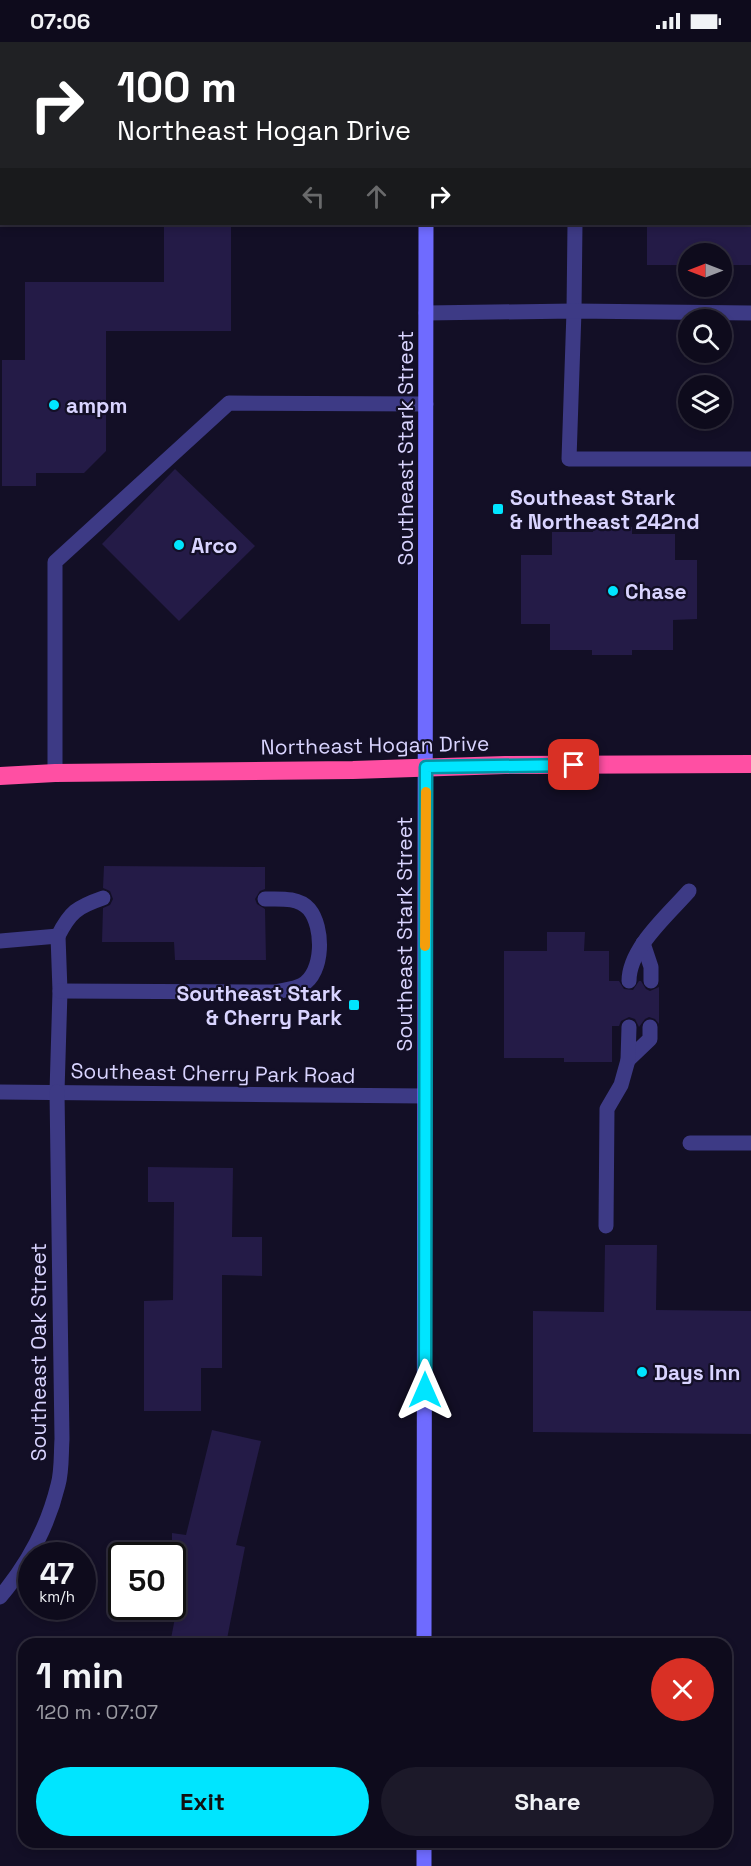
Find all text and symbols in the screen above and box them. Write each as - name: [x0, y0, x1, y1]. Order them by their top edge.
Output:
- text: 07:06: [30, 7, 90, 35]
- text: 100 m: [117, 61, 237, 114]
- icon: right: [18, 66, 96, 144]
- text: Northeast Hogan Drive: [117, 113, 411, 148]
- icon: left: [297, 180, 330, 213]
- icon: ahead: [360, 180, 393, 213]
- icon: right: [423, 180, 456, 213]
- north arrow: [678, 243, 732, 297]
- map controls: [678, 243, 732, 429]
- button: search: [678, 309, 732, 363]
- street label: Southeast Stark Street: [392, 331, 419, 565]
- button: layers: [678, 375, 732, 429]
- place label: ampm: [66, 392, 127, 419]
- marker: ampm: [47, 398, 61, 412]
- place label: Southeast Stark & Northeast 242nd: [510, 484, 700, 535]
- marker: Southeast Stark & Northeast 242nd: [491, 502, 505, 516]
- place label: Arco: [191, 532, 237, 559]
- marker: Arco: [172, 538, 186, 552]
- place label: Chase: [625, 578, 687, 605]
- marker: Chase: [606, 584, 620, 598]
- street label: Northeast Hogan Drive: [260, 730, 490, 760]
- pin: [548, 739, 599, 790]
- icon: arrive: [557, 748, 590, 781]
- street label: Southeast Stark Street: [391, 817, 418, 1051]
- place label: Southeast Stark & Cherry Park: [176, 980, 342, 1031]
- marker: Southeast Stark & Cherry Park: [347, 998, 361, 1012]
- street label: Southeast Cherry Park Road: [70, 1057, 356, 1089]
- street label: Southeast Oak Street: [25, 1243, 52, 1461]
- position arrow: [393, 1358, 457, 1422]
- place label: Days Inn: [654, 1359, 741, 1386]
- marker: Days Inn: [635, 1365, 649, 1379]
- speed limit sign: 50: [108, 1542, 186, 1620]
- text: 47: [40, 1554, 74, 1593]
- text: km/h: [39, 1587, 75, 1606]
- text: 1 min: [36, 1653, 124, 1699]
- button: close: [651, 1658, 714, 1721]
- text: 120 m · 07:07: [36, 1699, 158, 1725]
- button: Exit: [36, 1767, 369, 1836]
- button: Share: [381, 1767, 714, 1836]

